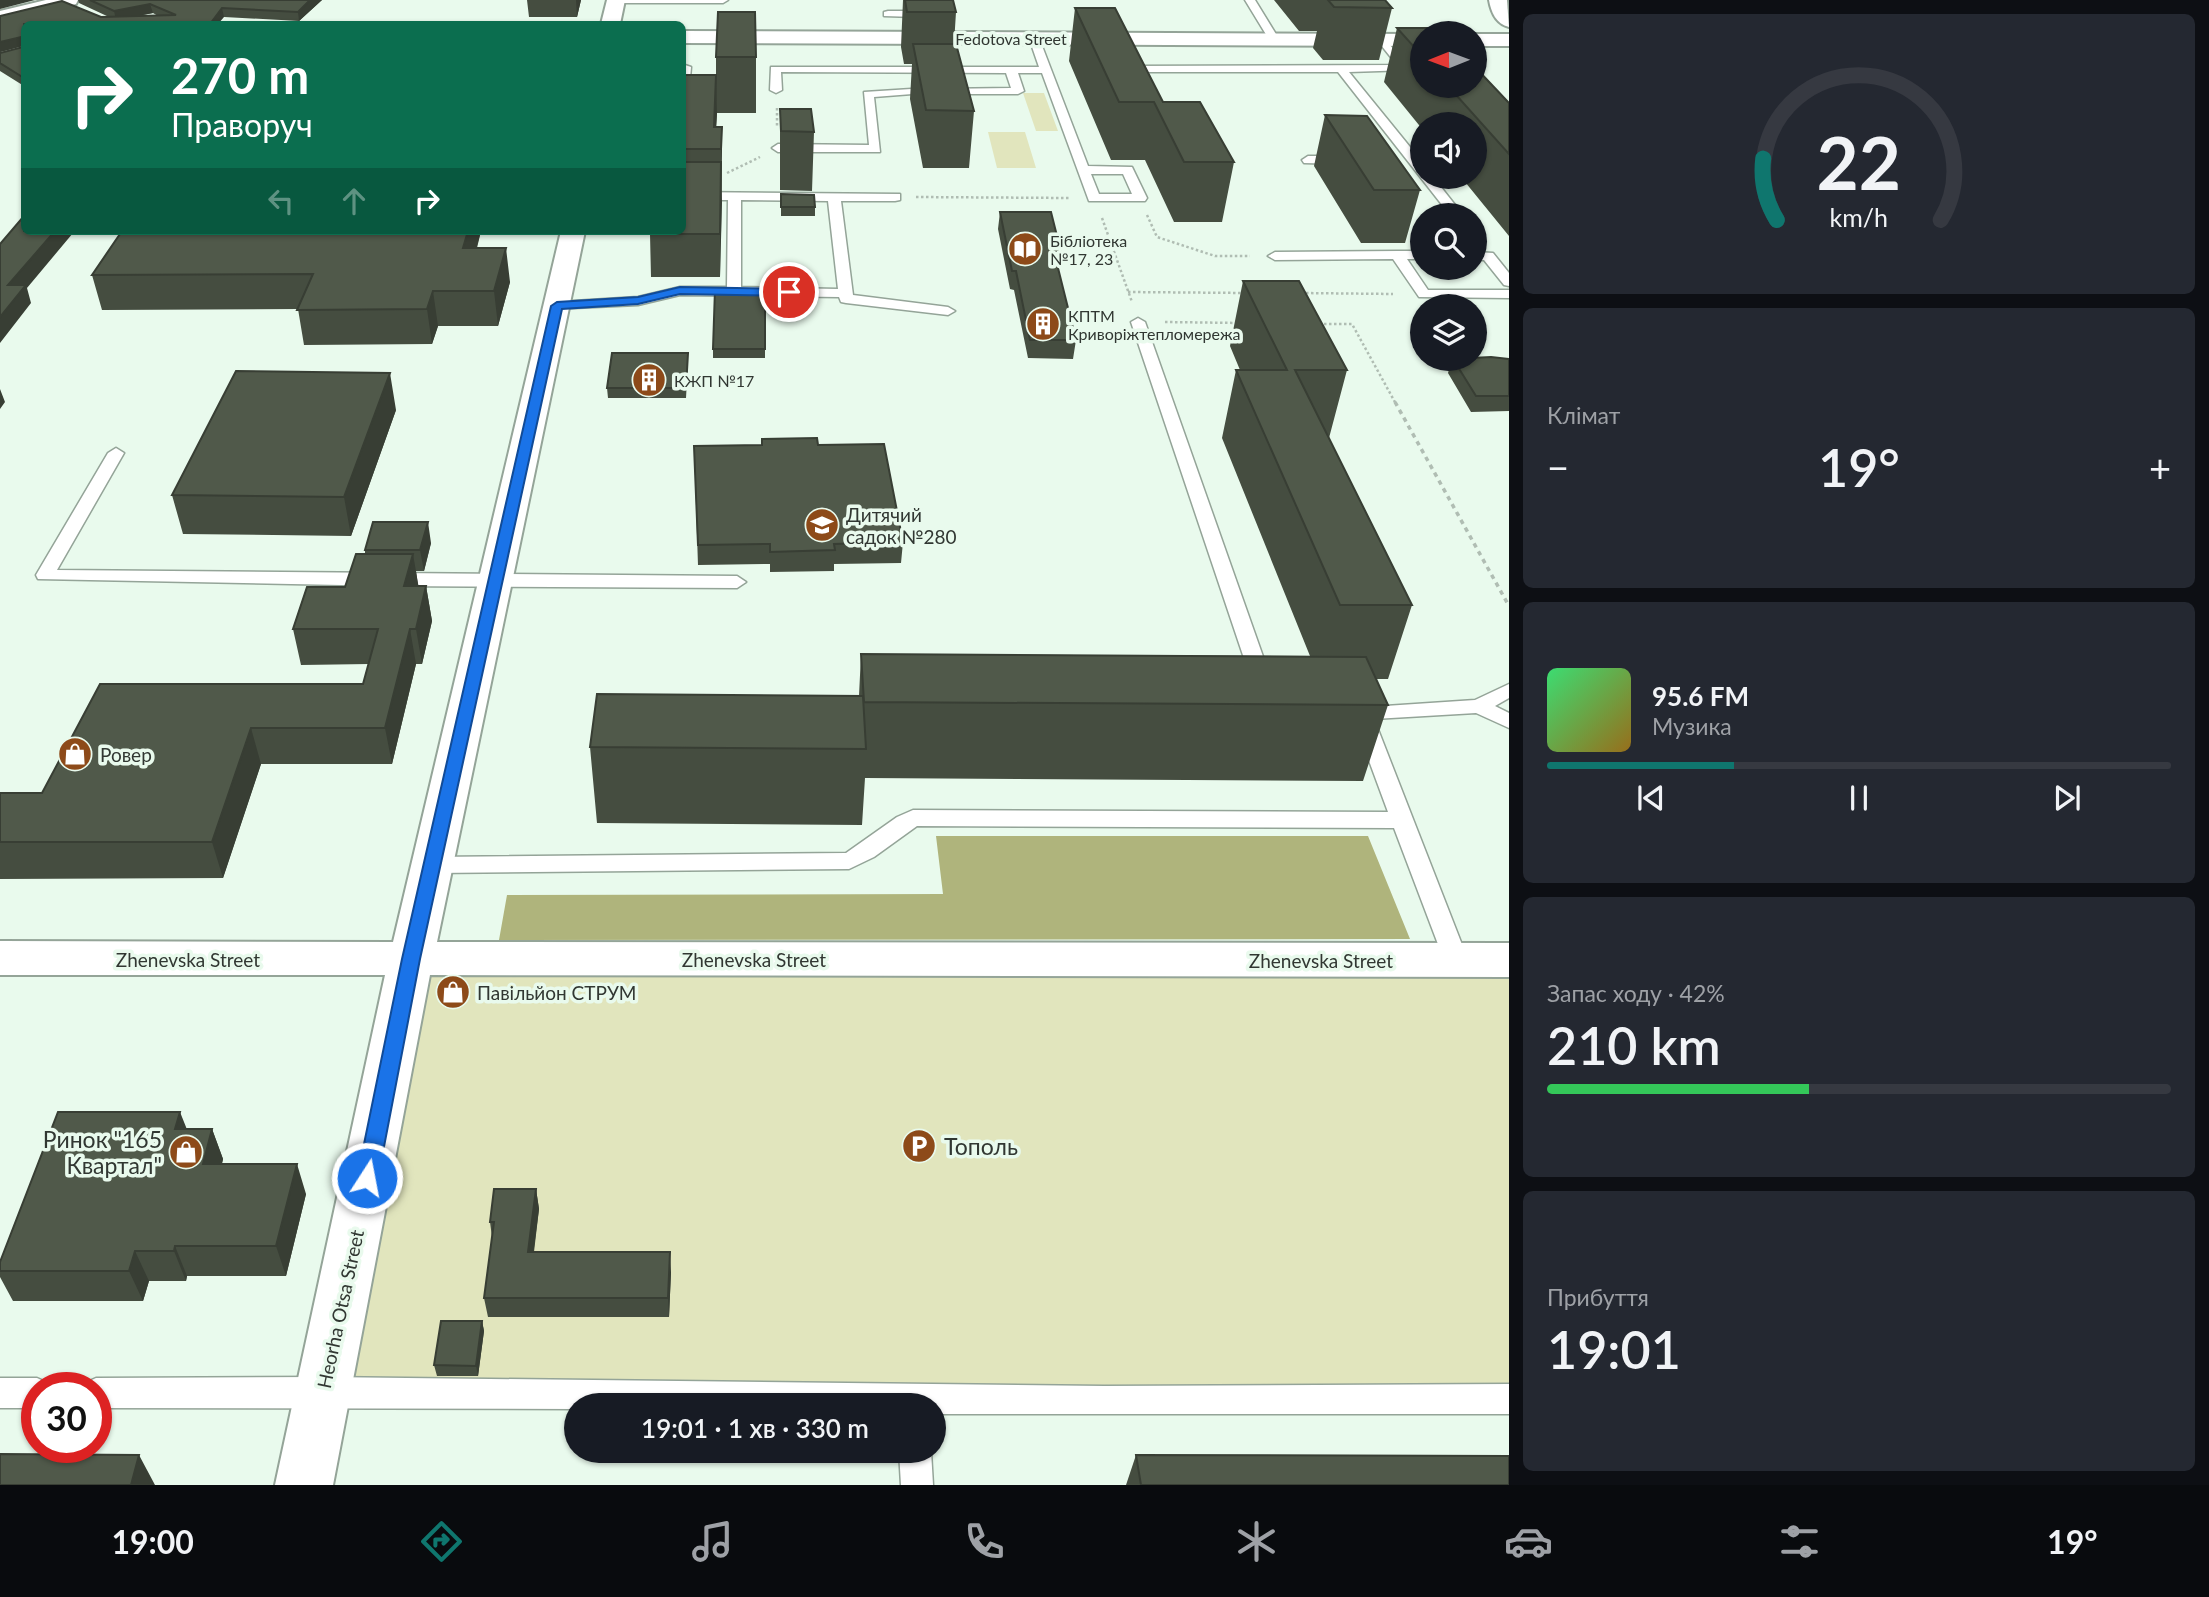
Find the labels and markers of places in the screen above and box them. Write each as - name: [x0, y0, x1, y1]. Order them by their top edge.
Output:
- library icon: Бібліотека №17, 23: [1006, 230, 1044, 268]
- place label: Бібліотека №17, 23: [1050, 231, 1127, 268]
- pin: [759, 262, 819, 322]
- building icon: КПТМ Криворіжтепломережа: [1024, 305, 1062, 343]
- place label: КПТМ Криворіжтепломережа: [1068, 306, 1241, 343]
- building icon: КЖП №17: [630, 361, 668, 399]
- place label: КЖП №17: [674, 371, 754, 390]
- place label: Дитячий садок №280: [846, 503, 957, 548]
- school or university icon: Дитячий садок №280: [803, 506, 841, 544]
- shop icon: Ровер: [56, 735, 94, 773]
- place label: Ровер: [100, 743, 152, 766]
- shop icon: Павільйон СТРУМ: [434, 973, 472, 1011]
- place label: Павільйон СТРУМ: [477, 981, 636, 1004]
- place label: Ринок "165 Квартал": [43, 1125, 162, 1179]
- parking icon: Тополь: [900, 1127, 938, 1165]
- place label: Тополь: [944, 1132, 1018, 1160]
- shop icon: Ринок "165 Квартал": [167, 1133, 205, 1171]

